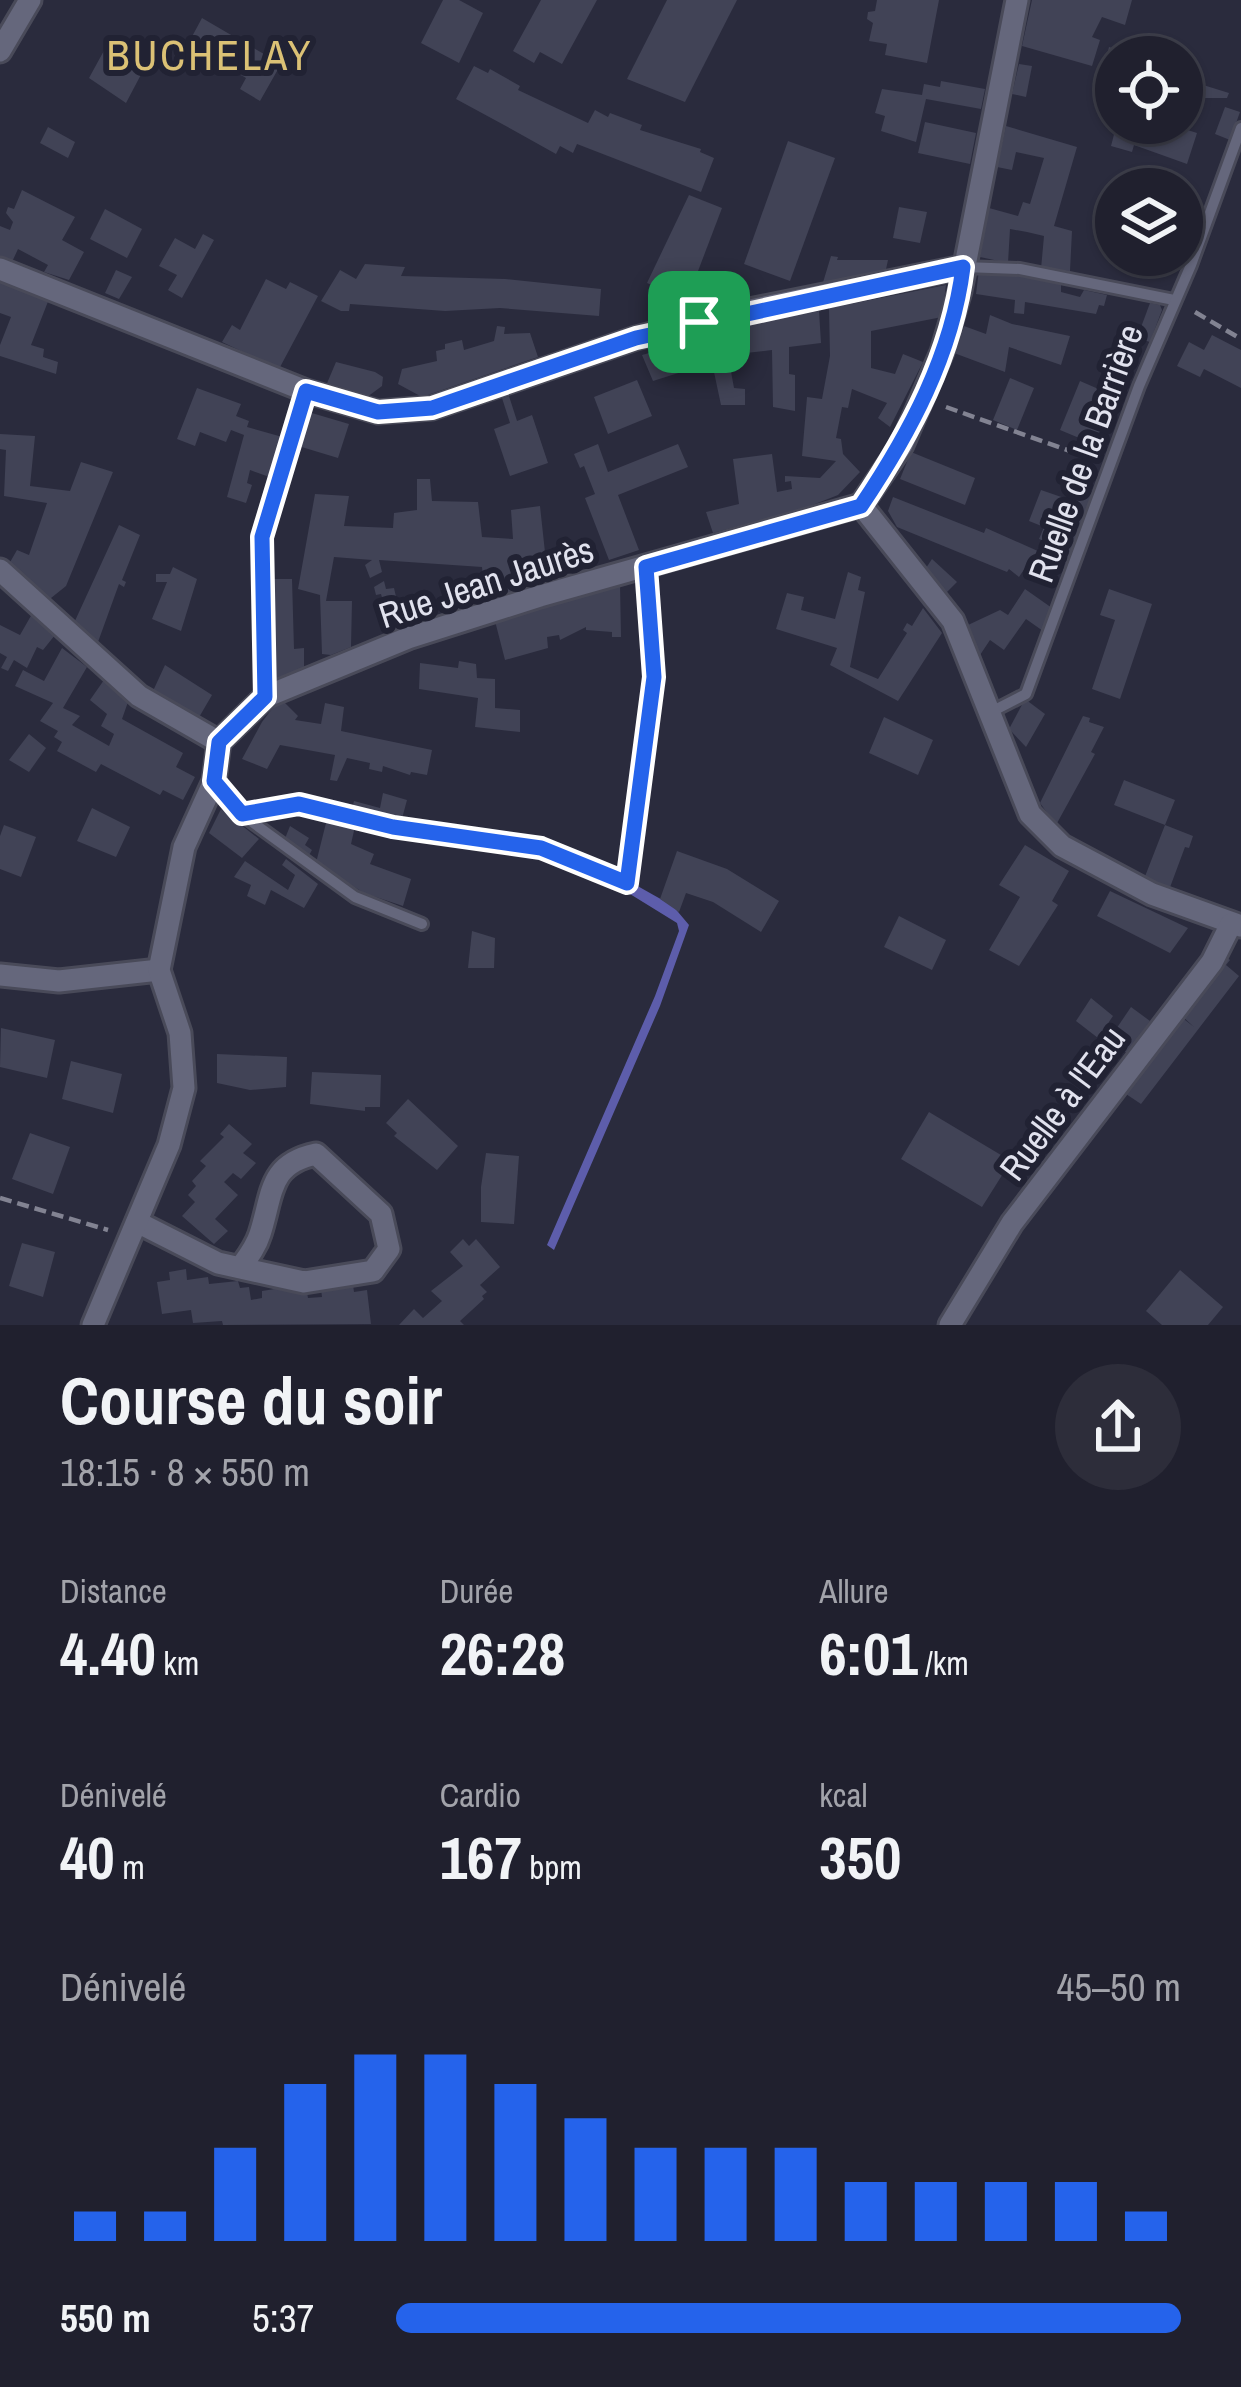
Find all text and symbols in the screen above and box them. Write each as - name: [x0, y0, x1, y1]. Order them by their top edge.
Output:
- district label: BUCHELAY: [106, 27, 314, 83]
- map controls: [1095, 36, 1203, 276]
- button: locate: [1095, 36, 1203, 144]
- button: layers: [1095, 168, 1203, 276]
- pin: [648, 271, 750, 373]
- icon: arrive: [666, 289, 732, 355]
- street label: Ruelle de la Barrière: [1016, 318, 1154, 588]
- street label: Rue Jean Jaurès: [372, 525, 600, 639]
- street label: Ruelle à l'Eau: [988, 1016, 1136, 1190]
- text: Course du soir: [60, 1356, 442, 1445]
- button: share: [1055, 1364, 1181, 1490]
- text: 18:15 · 8 × 550 m: [60, 1446, 310, 1498]
- text: Distance: [60, 1569, 167, 1613]
- text: Durée: [440, 1569, 513, 1613]
- text: Allure: [819, 1569, 889, 1613]
- text: 4.40: [60, 1613, 156, 1694]
- text: 26:28: [440, 1613, 565, 1694]
- text: 6:01: [819, 1613, 918, 1694]
- text: km: [156, 1641, 199, 1685]
- text: /km: [918, 1641, 969, 1685]
- text: Dénivelé: [60, 1773, 167, 1817]
- text: Cardio: [440, 1773, 521, 1817]
- text: kcal: [819, 1773, 867, 1817]
- text: 40: [60, 1817, 115, 1898]
- text: 167: [440, 1817, 522, 1898]
- text: 350: [819, 1817, 901, 1898]
- text: m: [115, 1845, 145, 1889]
- text: bpm: [522, 1845, 582, 1889]
- text: Dénivelé: [60, 1961, 186, 2013]
- text: 45–50 m: [1057, 1961, 1181, 2013]
- text: 550 m: [60, 2292, 151, 2344]
- text: 5:37: [252, 2292, 314, 2344]

